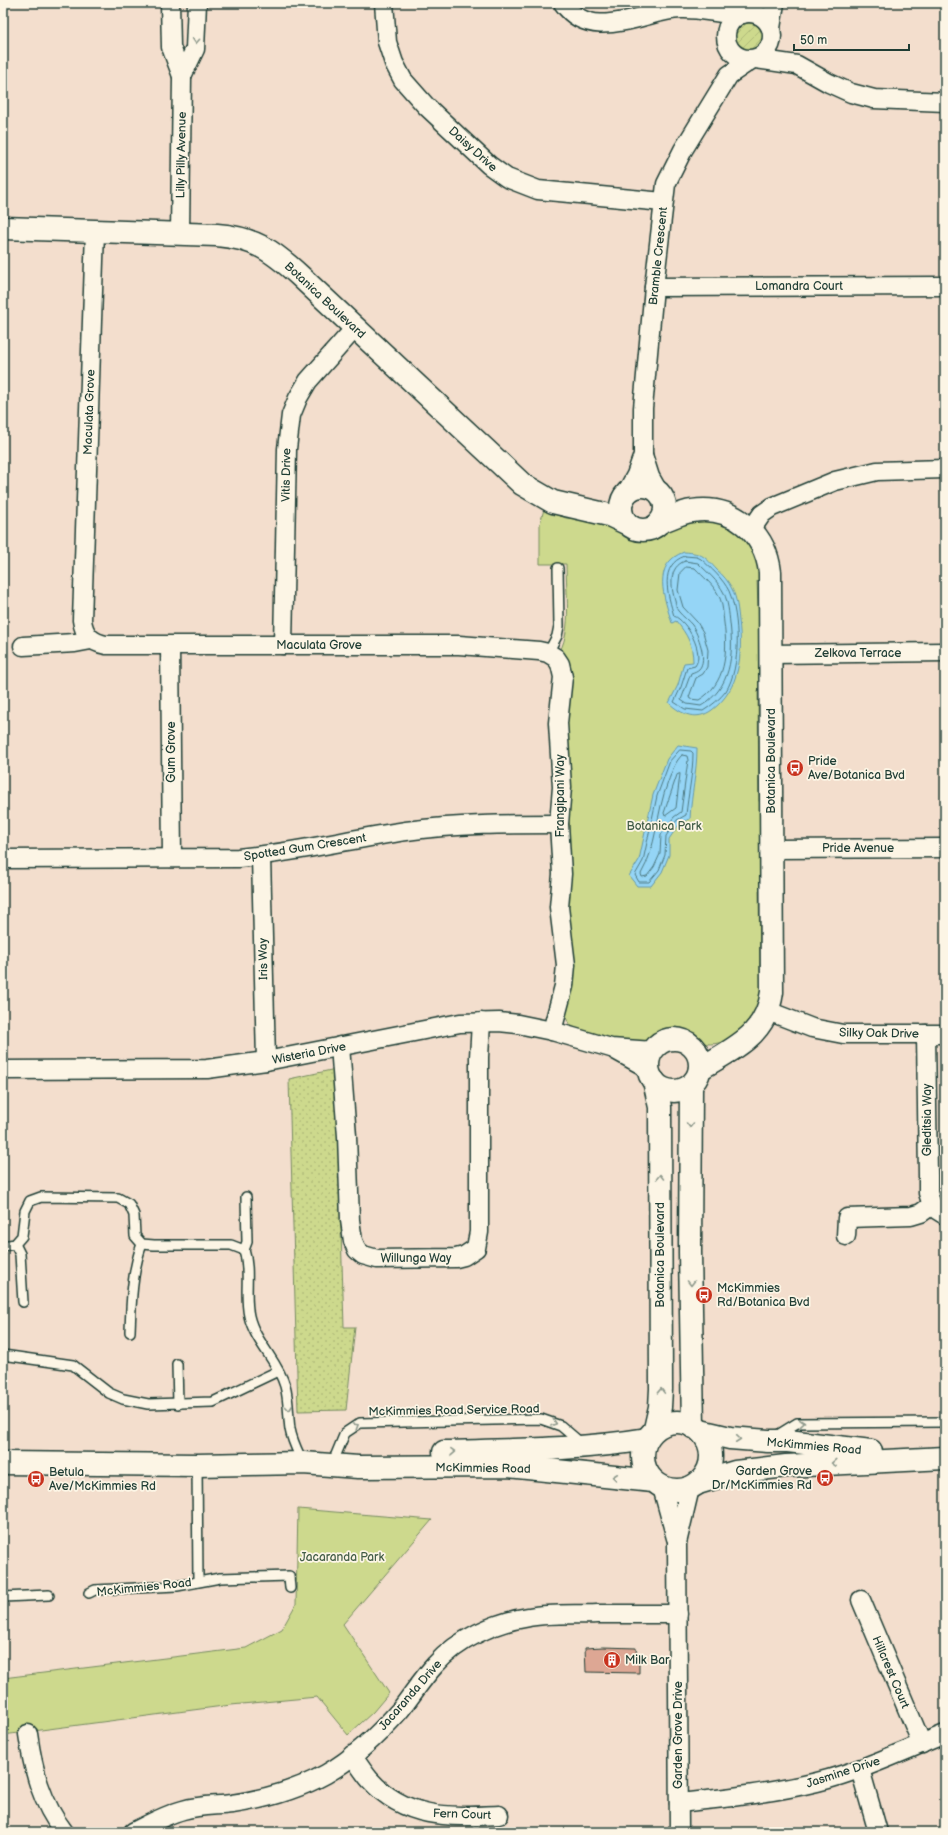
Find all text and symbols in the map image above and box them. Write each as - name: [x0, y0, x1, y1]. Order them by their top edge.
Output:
- scale bar: [794, 26, 909, 52]
- text: 50 m: [800, 33, 827, 48]
- one-way arrow: [192, 38, 201, 44]
- street label: Lilly Pilly Avenue: [173, 111, 190, 199]
- street label: Daisy Drive: [445, 124, 500, 175]
- street label: Bramble Crescent: [646, 206, 671, 306]
- street label: Botanica Boulevard: [281, 259, 368, 342]
- street label: Lomandra Court: [755, 279, 843, 294]
- street label: Maculata Grove: [81, 369, 98, 455]
- street label: Vitis Drive: [279, 448, 294, 502]
- street label: Maculata Grove: [276, 638, 362, 653]
- street label: Zelkova Terrace: [814, 646, 901, 661]
- street label: Botanica Boulevard: [764, 708, 779, 814]
- street label: Gum Grove: [164, 721, 179, 783]
- street label: Frangipani Way: [553, 754, 568, 838]
- place label: Pride Ave/Botanica Bvd: [808, 754, 905, 783]
- bus stop icon: Pride Ave/Botanica Bvd: [785, 758, 805, 778]
- park label: Botanica Park: [626, 819, 702, 834]
- street label: Spotted Gum Crescent: [243, 830, 368, 865]
- street label: Pride Avenue: [822, 841, 894, 856]
- street label: Iris Way: [256, 937, 271, 980]
- street label: Silky Oak Drive: [839, 1025, 919, 1042]
- street label: Wisteria Drive: [271, 1039, 347, 1068]
- street label: Gleditsia Way: [920, 1083, 935, 1156]
- one-way arrow: [686, 1122, 694, 1128]
- one-way arrow: [656, 1174, 664, 1180]
- street label: Botanica Boulevard: [653, 1202, 668, 1308]
- street label: Willunga Way: [381, 1251, 452, 1266]
- one-way arrow: [687, 1280, 695, 1286]
- place label: McKimmies Rd/Botanica Bvd: [717, 1281, 810, 1310]
- bus stop icon: McKimmies Rd/Botanica Bvd: [694, 1285, 714, 1305]
- one-way arrow: [656, 1388, 665, 1394]
- street label: McKimmies Road Service Road: [368, 1402, 540, 1419]
- one-way arrow: [284, 1405, 293, 1411]
- one-way arrow: [550, 1419, 557, 1427]
- one-way arrow: [798, 1419, 805, 1428]
- one-way arrow: [352, 1424, 359, 1431]
- one-way arrow: [735, 1434, 741, 1443]
- street label: McKimmies Road: [766, 1435, 862, 1458]
- one-way arrow: [450, 1448, 456, 1456]
- one-way arrow: [831, 1459, 837, 1467]
- street label: McKimmies Road: [435, 1460, 531, 1477]
- place label: Garden Grove Dr/McKimmies Rd: [712, 1464, 812, 1493]
- place label: Betula Ave/McKimmies Rd: [49, 1465, 156, 1494]
- bus stop icon: Garden Grove Dr/McKimmies Rd: [815, 1468, 835, 1488]
- bus stop icon: Betula Ave/McKimmies Rd: [26, 1469, 46, 1489]
- one-way arrow: [612, 1473, 618, 1482]
- park label: Jacaranda Park: [300, 1550, 384, 1565]
- street label: McKimmies Road: [96, 1575, 192, 1600]
- street label: Hillcrest Court: [869, 1634, 913, 1711]
- building icon: Milk Bar: [602, 1650, 622, 1670]
- place label: Milk Bar: [625, 1653, 670, 1668]
- street label: Jacaranda Drive: [376, 1657, 445, 1734]
- street label: Garden Grove Drive: [671, 1681, 686, 1789]
- street label: Jasmine Drive: [804, 1753, 882, 1791]
- street label: Fern Court: [433, 1806, 492, 1823]

